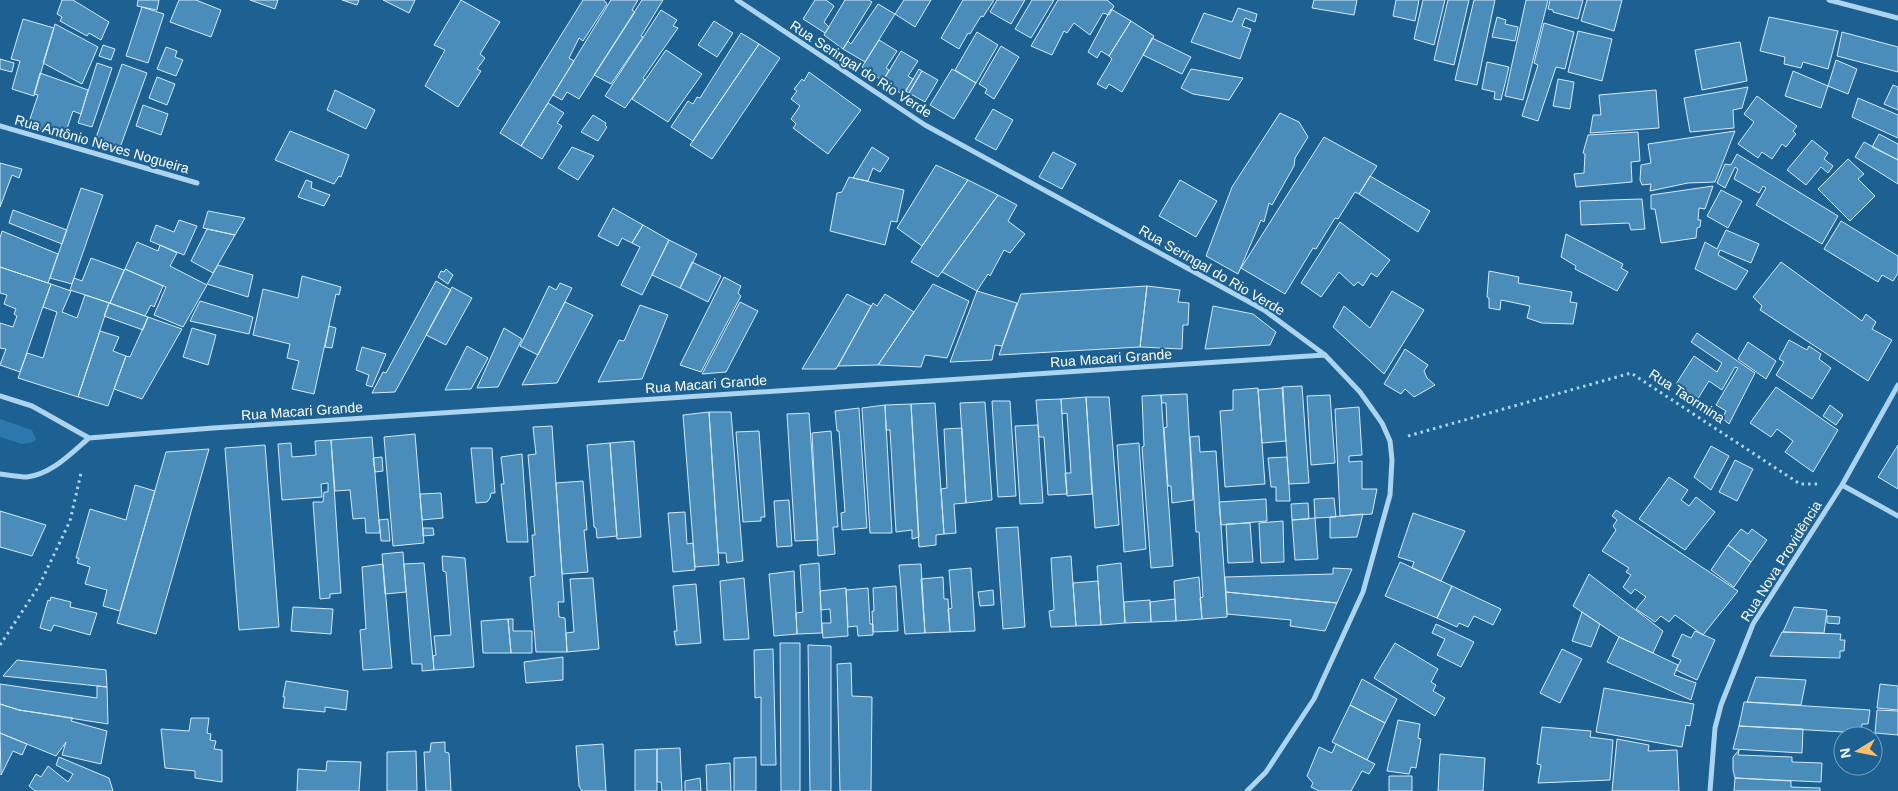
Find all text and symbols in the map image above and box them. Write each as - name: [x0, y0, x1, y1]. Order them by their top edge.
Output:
- street label: Rua Seringal do Rio Verde: [787, 17, 935, 121]
- street label: Rua Antônio Neves Nogueira: [13, 111, 191, 177]
- street label: Rua Seringal do Rio Verde: [1136, 222, 1288, 318]
- street label: Rua Macari Grande: [1050, 346, 1173, 370]
- street label: Rua Taormina: [1646, 366, 1728, 426]
- street label: Rua Macari Grande: [645, 372, 768, 396]
- street label: Rua Macari Grande: [241, 399, 364, 423]
- street label: Rua Nova Providência: [1737, 498, 1825, 624]
- north arrow: [1833, 726, 1883, 776]
- text: N: [1836, 747, 1854, 760]

